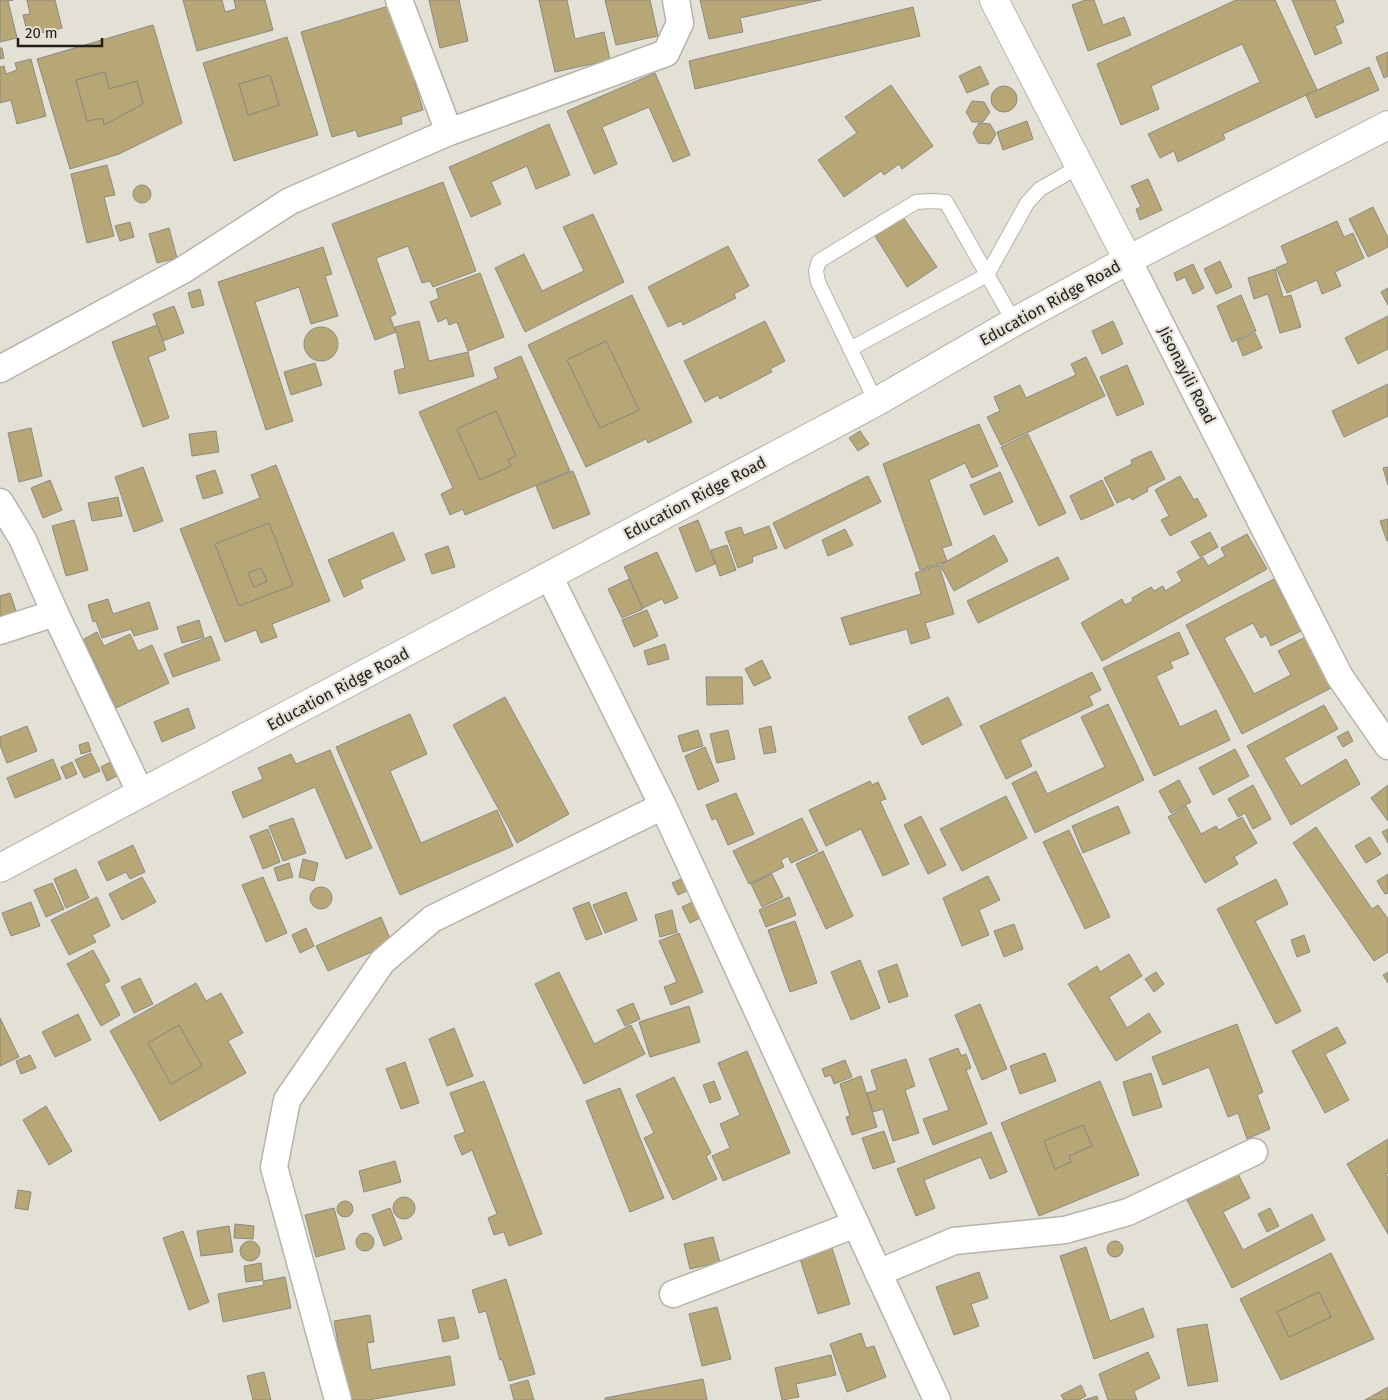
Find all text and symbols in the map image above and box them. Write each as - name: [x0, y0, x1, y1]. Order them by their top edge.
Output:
- scale bar: [18, 15, 101, 47]
- text: 20 m: [25, 24, 58, 42]
- street label: Education Ridge Road: [976, 256, 1124, 350]
- street label: Jisonayili Road: [1154, 323, 1220, 427]
- street label: Education Ridge Road: [621, 452, 769, 544]
- street label: Education Ridge Road: [264, 643, 412, 735]

